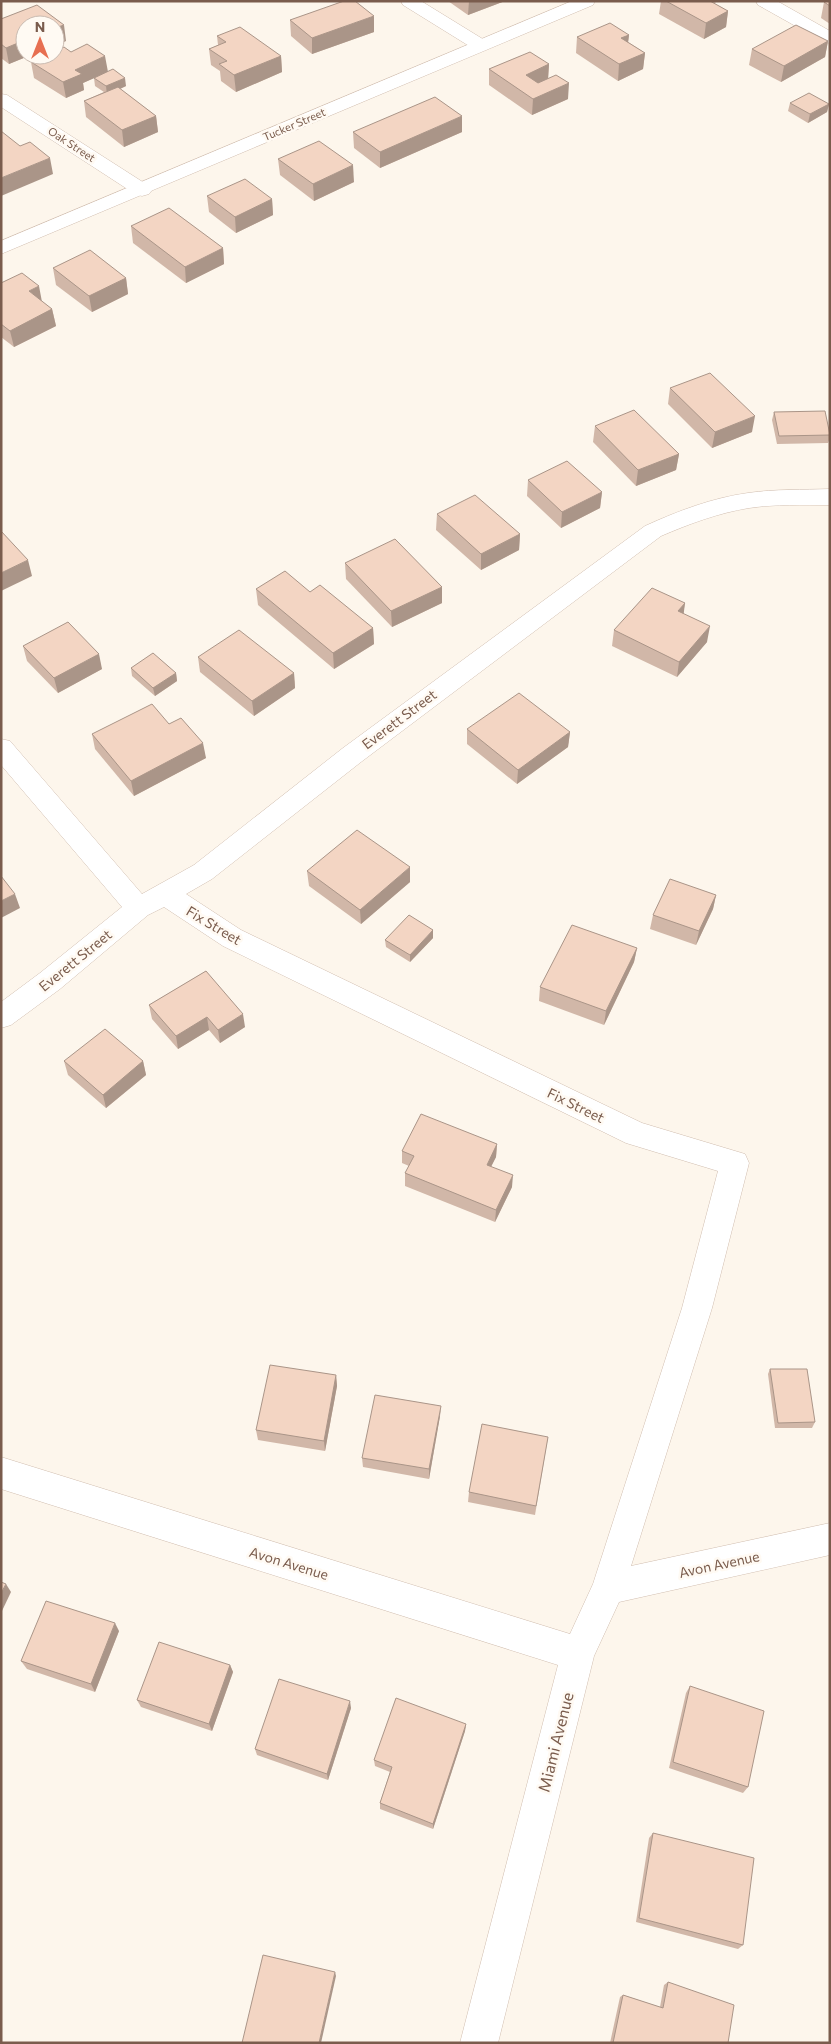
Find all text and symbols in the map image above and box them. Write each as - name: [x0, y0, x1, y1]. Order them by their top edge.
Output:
- north arrow: [15, 15, 65, 65]
- text: N: [35, 18, 45, 35]
- street label: Tucker Street: [261, 105, 328, 143]
- street label: Oak Street: [46, 124, 99, 164]
- street label: Everett Street: [358, 685, 440, 753]
- street label: Fix Street: [183, 902, 245, 948]
- street label: Everett Street: [35, 925, 115, 995]
- street label: Fix Street: [545, 1084, 608, 1126]
- street label: Avon Avenue: [247, 1543, 331, 1583]
- street label: Avon Avenue: [677, 1547, 761, 1581]
- street label: Miami Avenue: [533, 1690, 577, 1794]

